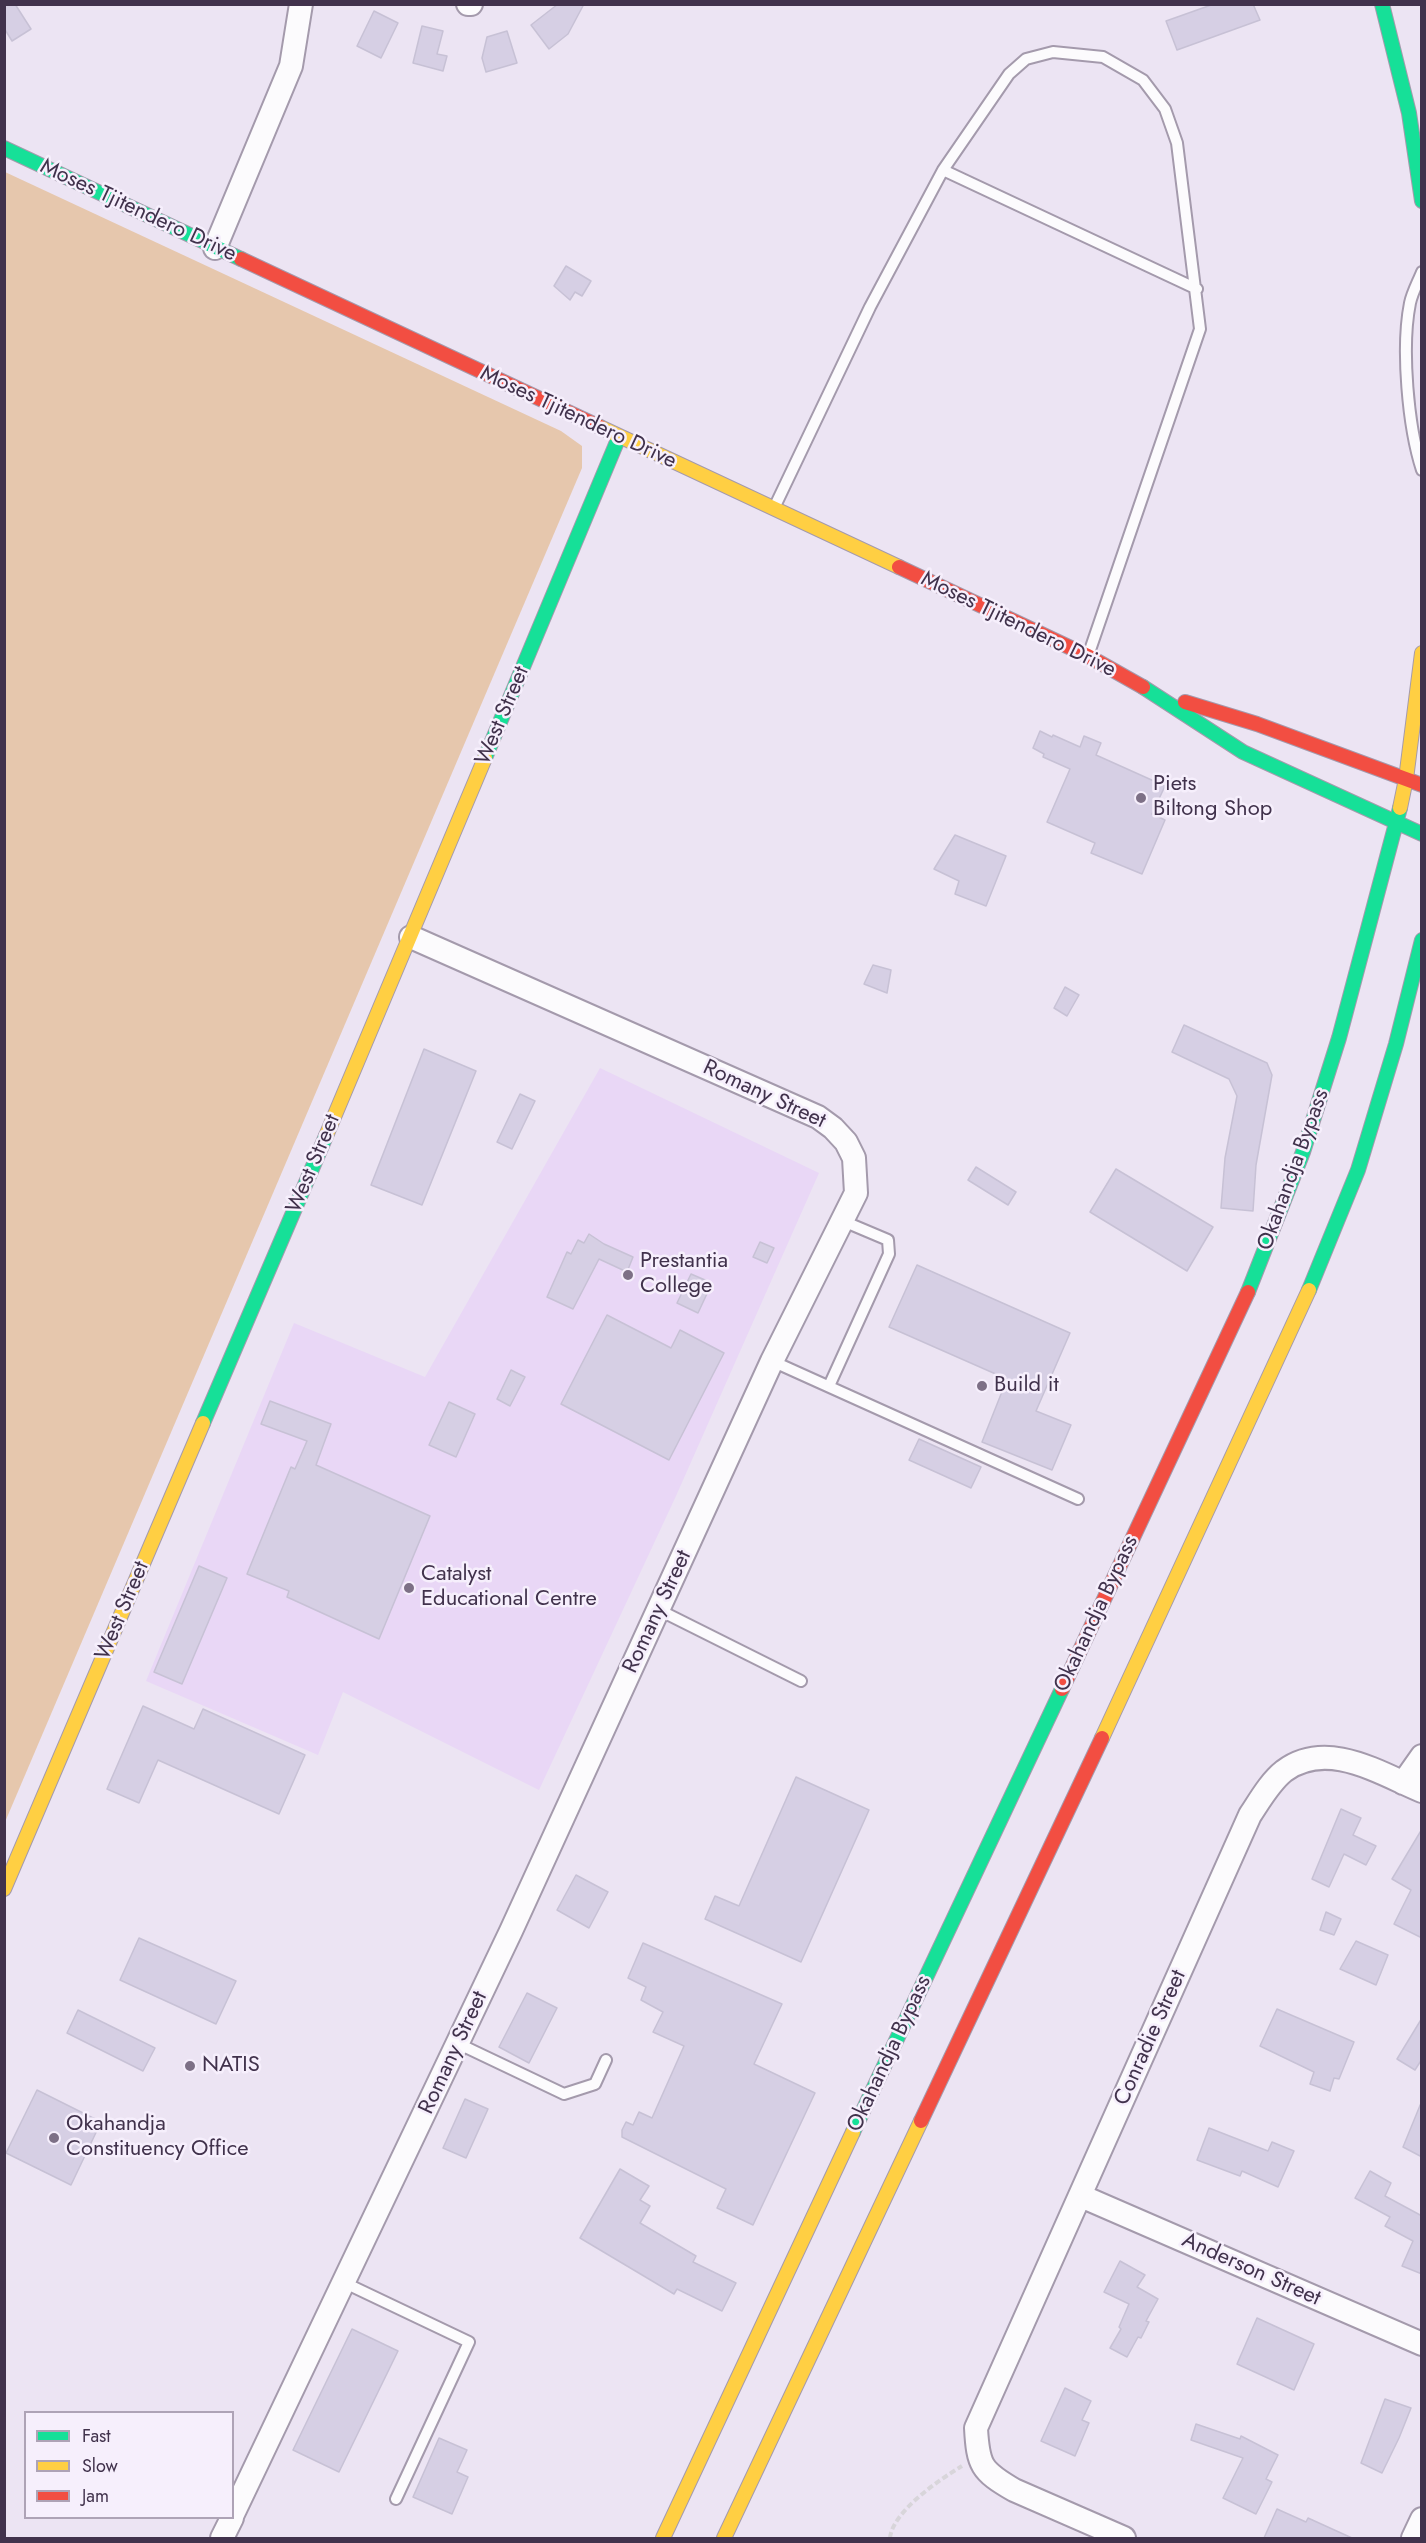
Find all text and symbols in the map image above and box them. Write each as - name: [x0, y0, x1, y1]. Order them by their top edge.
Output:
- street label: Moses Tjitendero Drive: [36, 154, 240, 268]
- street label: Moses Tjitendero Drive: [476, 361, 680, 475]
- street label: Moses Tjitendero Drive: [916, 566, 1120, 684]
- street label: West Street: [470, 663, 536, 769]
- place label: Piets Biltong Shop: [1153, 772, 1272, 824]
- marker: Piets Biltong Shop: [1134, 791, 1148, 805]
- street label: Romany Street: [698, 1055, 830, 1135]
- street label: Okahandja Bypass: [1253, 1086, 1335, 1254]
- street label: West Street: [281, 1111, 347, 1217]
- place label: Prestantia College: [640, 1249, 728, 1300]
- marker: Prestantia College: [621, 1268, 635, 1282]
- place label: Build it: [994, 1373, 1059, 1399]
- marker: Build it: [975, 1379, 989, 1393]
- street label: Okahandja Bypass: [1049, 1532, 1145, 1696]
- street label: Romany Street: [618, 1546, 698, 1678]
- street label: West Street: [90, 1558, 156, 1664]
- place label: Catalyst Educational Centre: [421, 1562, 597, 1614]
- marker: Catalyst Educational Centre: [402, 1581, 416, 1595]
- street label: Conradie Street: [1109, 1966, 1193, 2110]
- street label: Okahandja Bypass: [842, 1972, 938, 2136]
- street label: Romany Street: [414, 1987, 494, 2119]
- place label: NATIS: [202, 2053, 260, 2079]
- marker: NATIS: [183, 2059, 197, 2073]
- place label: Okahandja Constituency Office: [66, 2112, 249, 2164]
- marker: Okahandja Constituency Office: [47, 2131, 61, 2145]
- street label: Anderson Street: [1178, 2228, 1324, 2312]
- legend: [24, 2411, 234, 2519]
- text: Fast: [82, 2423, 111, 2449]
- text: Slow: [82, 2453, 118, 2479]
- text: Jam: [82, 2483, 109, 2509]

